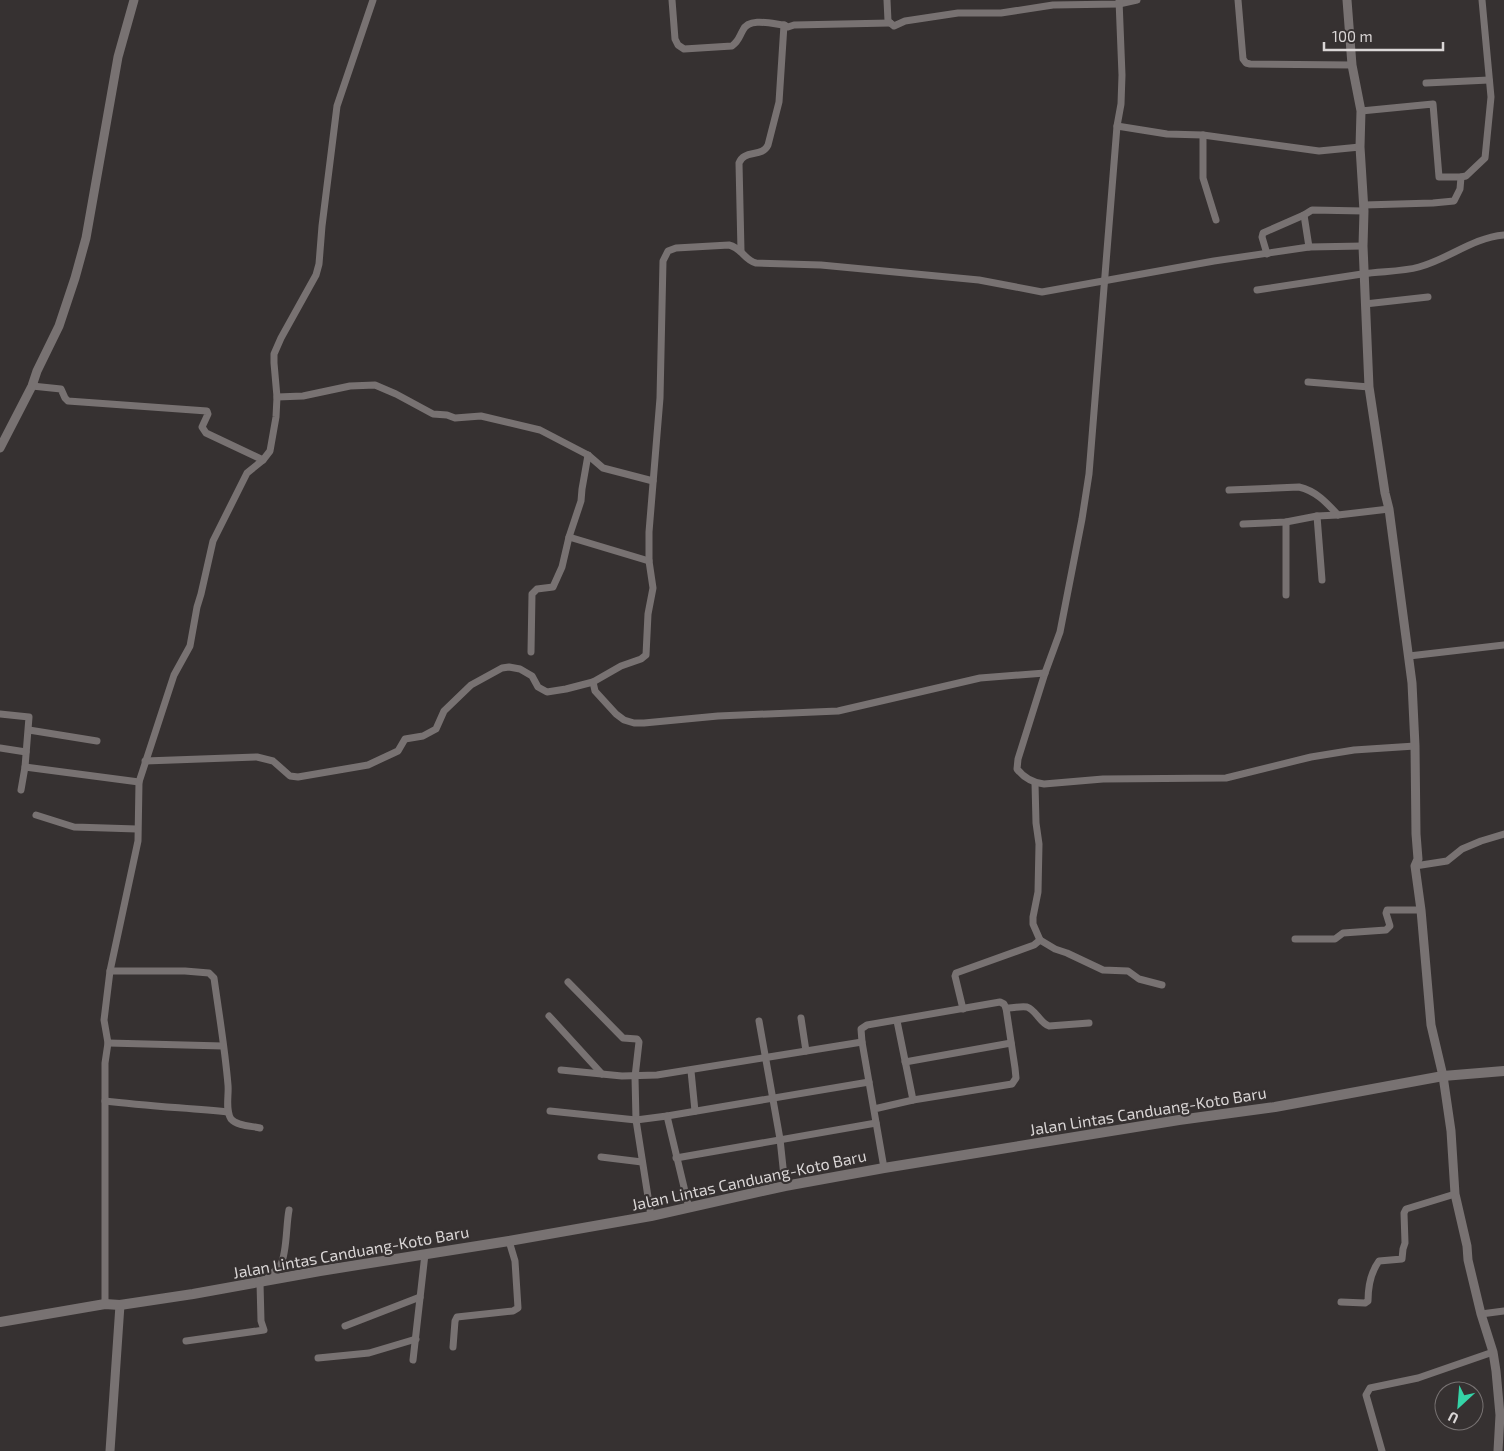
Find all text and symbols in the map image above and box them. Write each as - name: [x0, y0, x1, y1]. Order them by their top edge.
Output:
- scale bar: [1324, 20, 1443, 52]
- text: 100 m: [1332, 27, 1373, 45]
- street label: Jalan Lintas Canduang-Koto Baru: [1028, 1082, 1268, 1139]
- street label: Jalan Lintas Canduang-Koto Baru: [630, 1145, 868, 1214]
- street label: Jalan Lintas Canduang-Koto Baru: [231, 1221, 471, 1282]
- north arrow: [1434, 1381, 1484, 1431]
- text: U: [1445, 1408, 1461, 1428]

